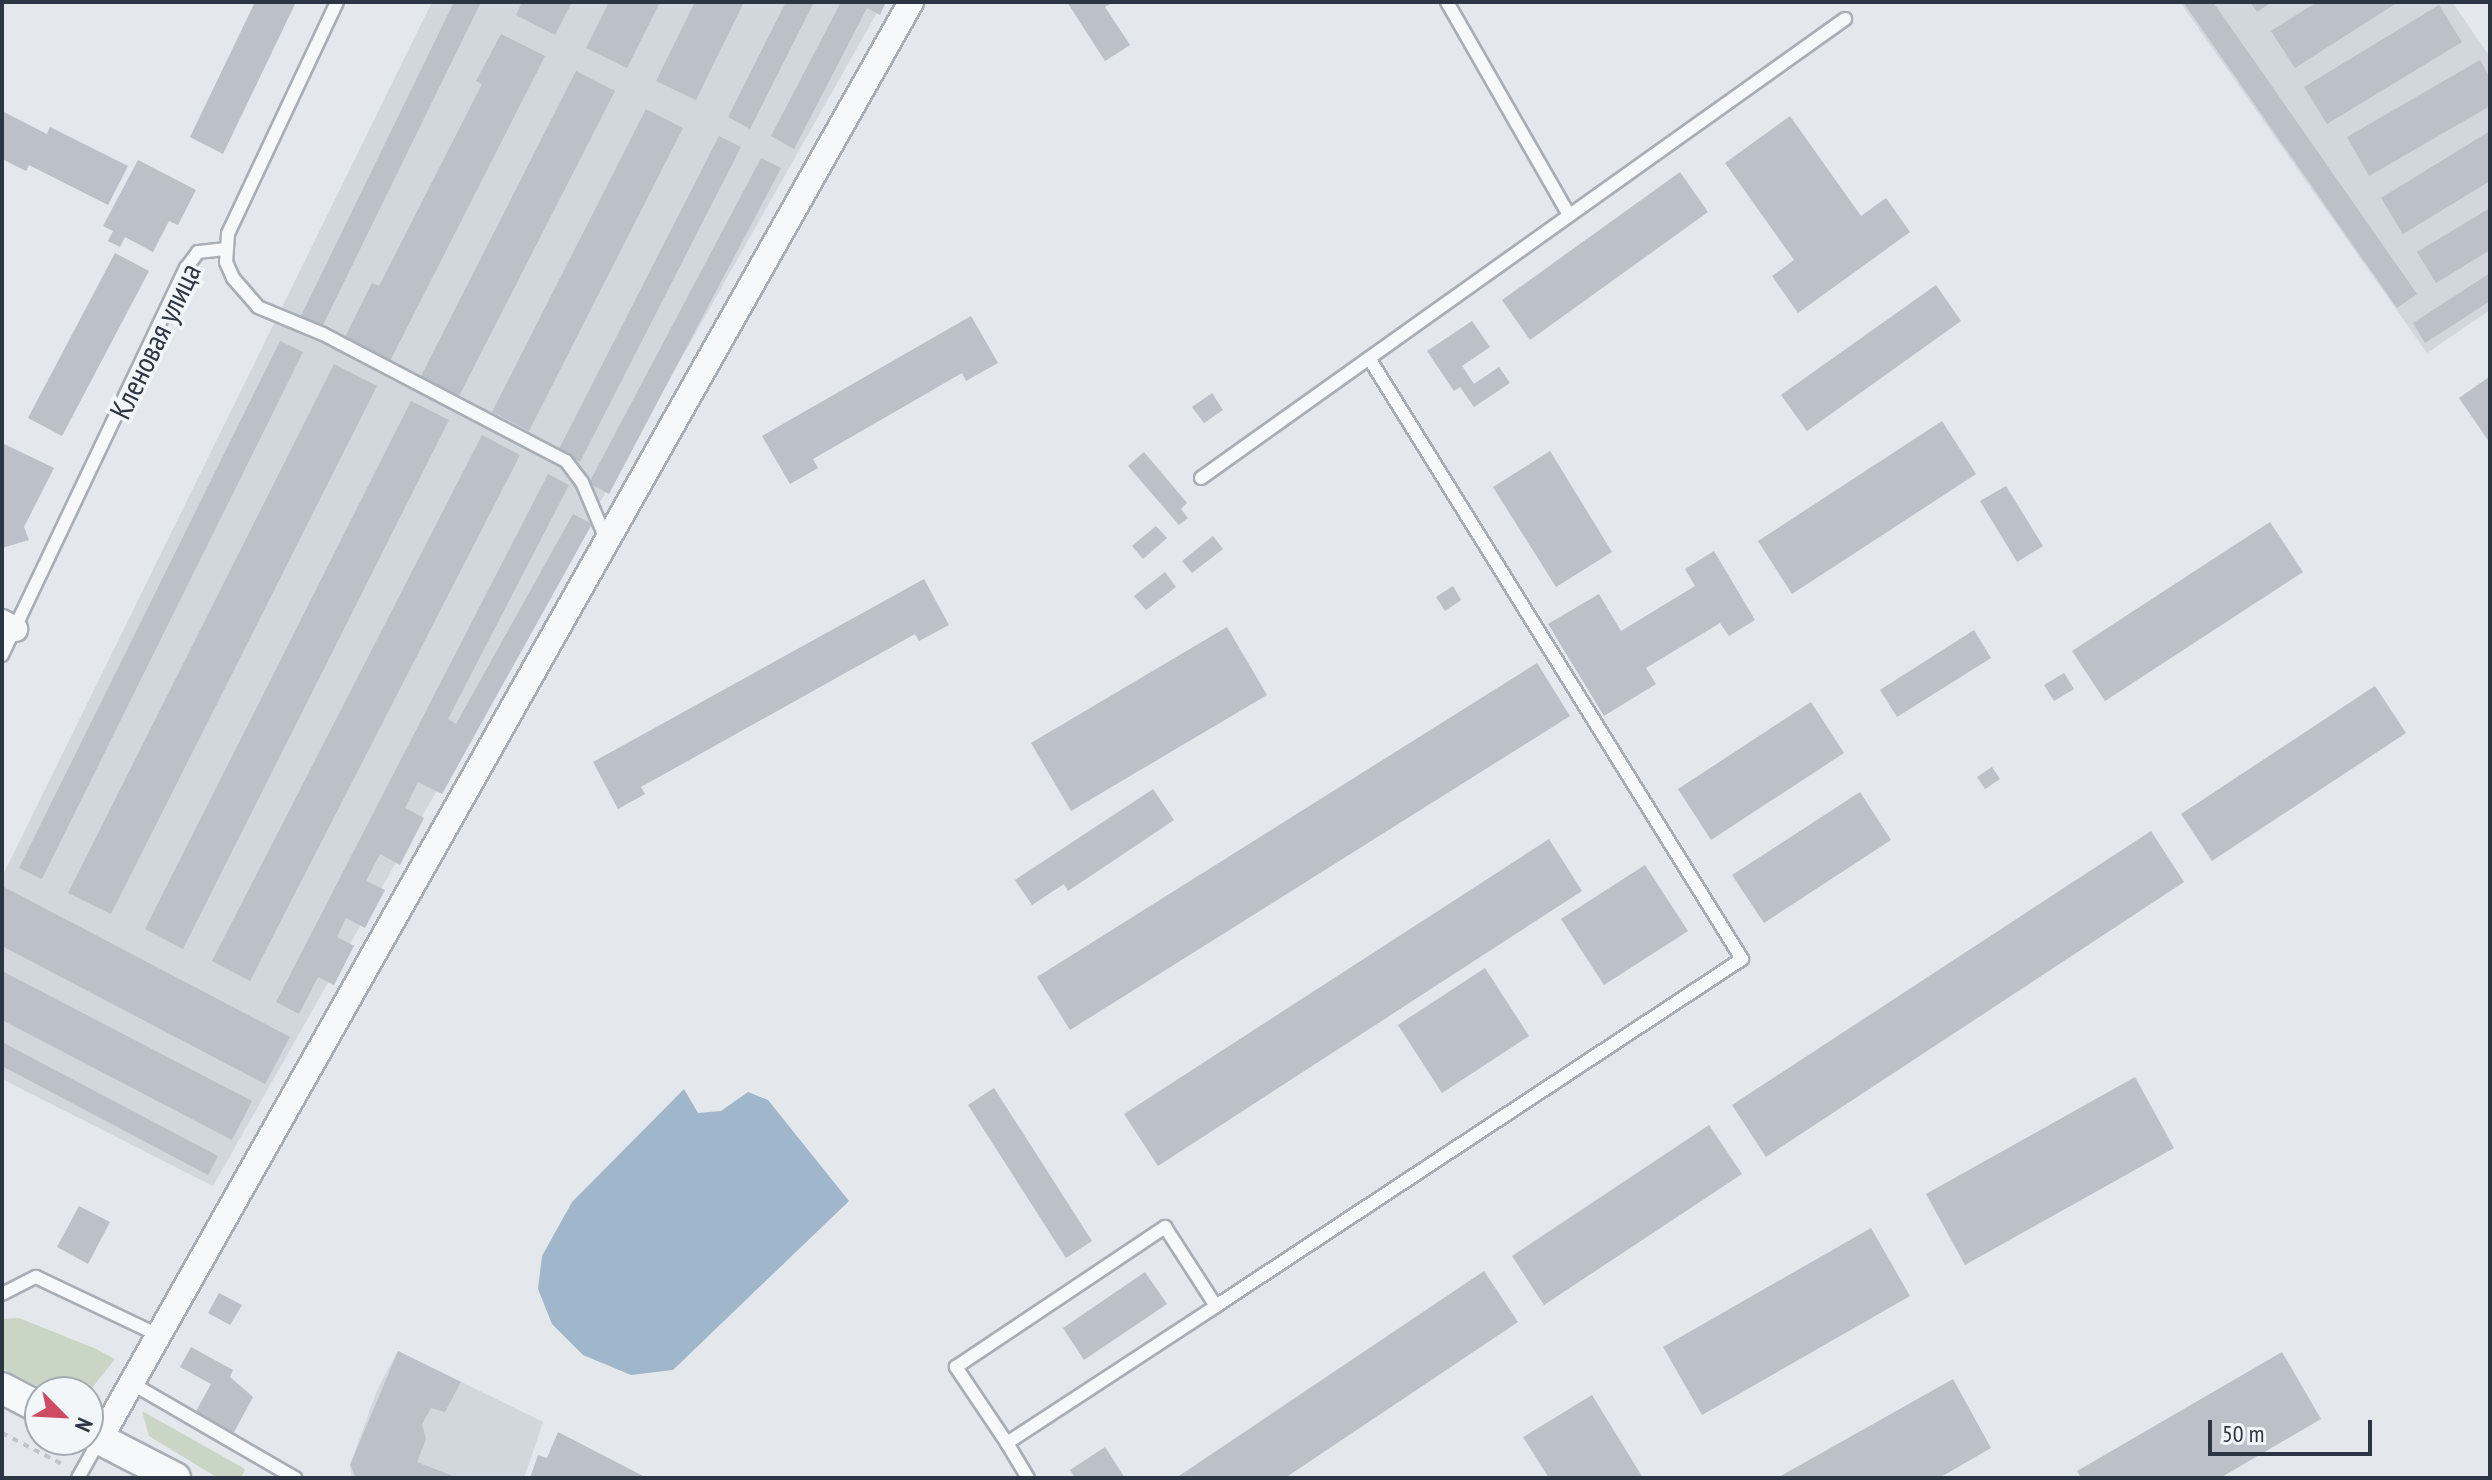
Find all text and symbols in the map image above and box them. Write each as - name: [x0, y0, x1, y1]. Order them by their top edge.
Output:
- street label: Кленовая улица: [102, 257, 208, 425]
- north arrow: [24, 1376, 104, 1456]
- scale bar: [2212, 1404, 2376, 1454]
- text: N: [69, 1414, 99, 1436]
- text: 50 m: [2222, 1418, 2264, 1449]

